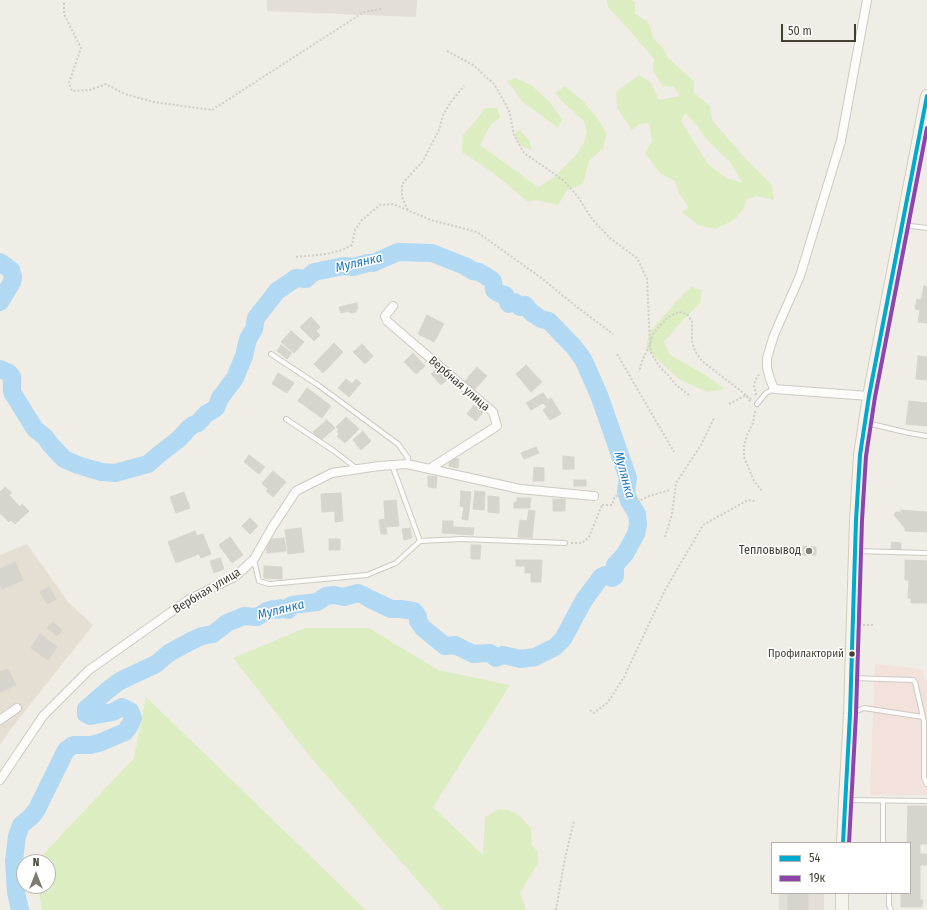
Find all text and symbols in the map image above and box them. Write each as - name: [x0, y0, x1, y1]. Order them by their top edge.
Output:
- scale bar: [783, 16, 858, 42]
- text: 50 m: [788, 24, 812, 38]
- water label: Мулянка: [334, 250, 384, 276]
- street label: Вербная улица: [426, 354, 492, 414]
- water label: Мулянка: [610, 450, 638, 500]
- place label: Тепловывод: [739, 544, 801, 558]
- marker: Тепловывод: [804, 546, 814, 556]
- street label: Вербная улица: [171, 565, 243, 617]
- water label: Мулянка: [256, 597, 306, 623]
- place label: Профилакторий: [768, 647, 844, 661]
- marker: Профилакторий: [847, 649, 857, 659]
- legend: [771, 842, 911, 894]
- text: 54: [809, 851, 820, 865]
- north arrow: [16, 854, 56, 894]
- text: N: [33, 856, 39, 869]
- text: 19к: [809, 871, 825, 885]

